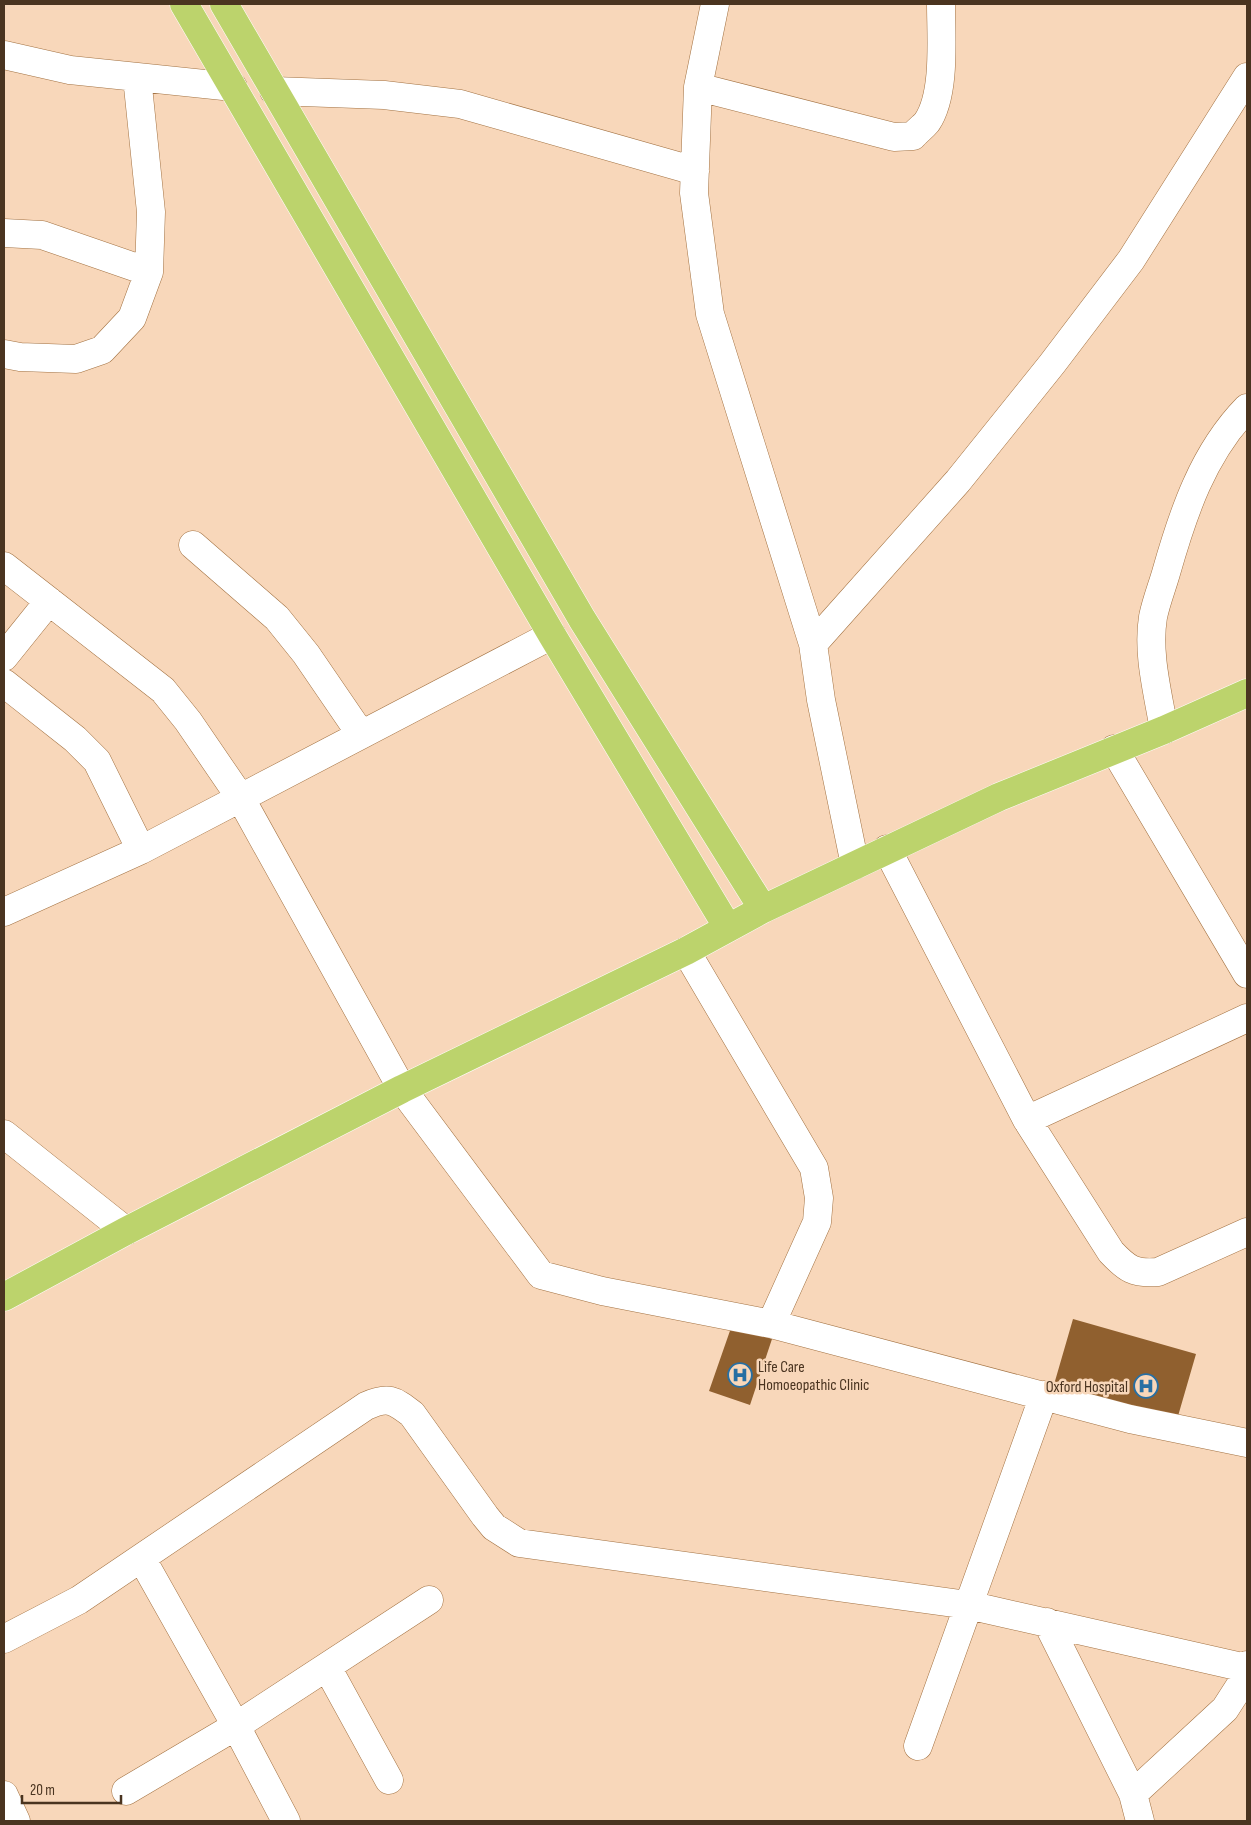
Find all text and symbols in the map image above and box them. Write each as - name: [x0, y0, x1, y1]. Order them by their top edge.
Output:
- place label: Life Care Homoeopathic Clinic: [758, 1358, 869, 1395]
- hospital icon: Life Care Homoeopathic Clinic: [727, 1362, 753, 1388]
- hospital icon: Oxford Hospital: [1133, 1373, 1159, 1399]
- place label: Oxford Hospital: [1046, 1378, 1128, 1397]
- scale bar: [22, 1772, 121, 1804]
- text: 20 m: [30, 1781, 55, 1800]

